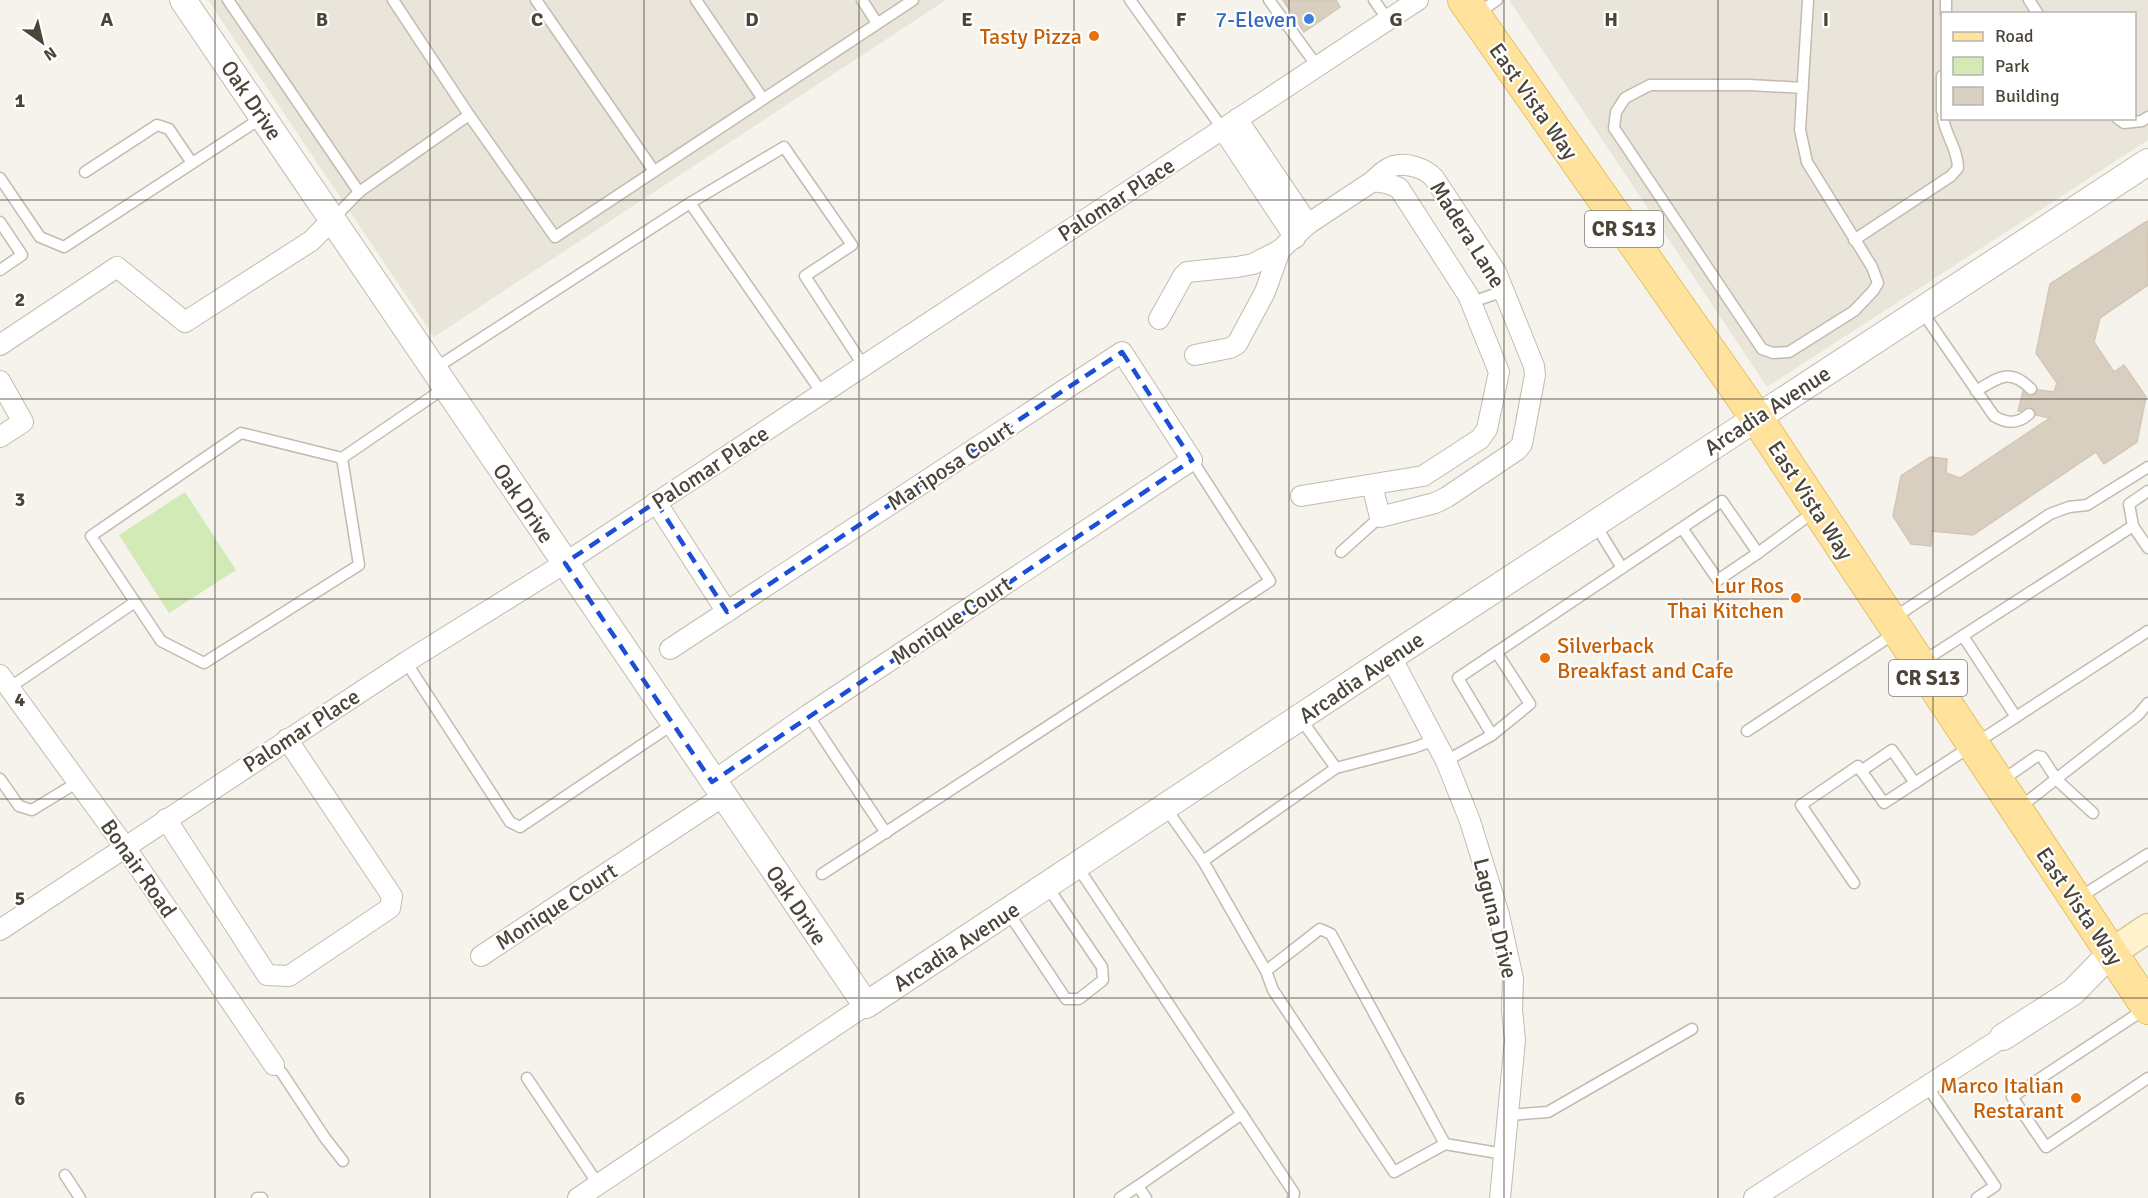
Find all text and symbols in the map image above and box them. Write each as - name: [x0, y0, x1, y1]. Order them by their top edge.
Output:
- place label: 7-Eleven: [1215, 6, 1297, 33]
- text: A: [101, 7, 114, 32]
- text: B: [316, 7, 328, 32]
- text: C: [531, 7, 543, 32]
- text: D: [745, 7, 759, 32]
- text: E: [961, 7, 973, 32]
- text: F: [1176, 7, 1187, 32]
- text: G: [1389, 7, 1403, 32]
- text: H: [1604, 7, 1618, 32]
- text: I: [1823, 7, 1829, 32]
- north arrow: [12, 12, 72, 72]
- marker: 7-Eleven: [1302, 12, 1316, 26]
- legend: [1941, 12, 2136, 120]
- place label: Tasty Pizza: [980, 23, 1082, 50]
- text: Road: [1995, 25, 2034, 47]
- marker: Tasty Pizza: [1087, 29, 1101, 43]
- street label: East Vista Way: [1483, 38, 1584, 166]
- text: N: [40, 42, 60, 65]
- street label: Oak Drive: [215, 55, 288, 145]
- text: Park: [1995, 55, 2030, 77]
- text: Building: [1995, 85, 2059, 107]
- text: 1: [15, 88, 26, 113]
- street label: Palomar Place: [1053, 152, 1180, 247]
- street label: Madera Lane: [1424, 176, 1511, 293]
- road number: CR S13: [1585, 211, 1663, 247]
- text: 2: [15, 287, 25, 312]
- street label: Arcadia Avenue: [1699, 360, 1835, 461]
- street label: Mariposa Court: [882, 414, 1019, 516]
- street label: Palomar Place: [647, 420, 774, 515]
- street label: East Vista Way: [1762, 436, 1859, 565]
- street label: Oak Drive: [487, 458, 560, 548]
- text: 3: [15, 487, 25, 512]
- street label: Monique Court: [886, 570, 1017, 671]
- place label: Lur Ros Thai Kitchen: [1667, 572, 1784, 624]
- marker: Lur Ros Thai Kitchen: [1789, 591, 1803, 605]
- street label: Arcadia Avenue: [1294, 626, 1429, 729]
- place label: Silverback Breakfast and Cafe: [1557, 632, 1734, 684]
- marker: Silverback Breakfast and Cafe: [1538, 651, 1552, 665]
- road number: CR S13: [1889, 660, 1967, 696]
- street label: Palomar Place: [238, 683, 365, 778]
- text: 4: [15, 687, 26, 712]
- street label: Bonair Road: [95, 814, 182, 923]
- street label: East Vista Way: [2030, 842, 2129, 971]
- street label: Laguna Drive: [1468, 855, 1524, 981]
- street label: Monique Court: [490, 857, 622, 956]
- street label: Oak Drive: [760, 860, 833, 950]
- text: 5: [15, 886, 25, 911]
- street label: Arcadia Avenue: [888, 896, 1024, 997]
- place label: Marco Italian Restarant: [1940, 1072, 2064, 1124]
- text: 6: [15, 1086, 26, 1111]
- marker: Marco Italian Restarant: [2069, 1091, 2083, 1105]

